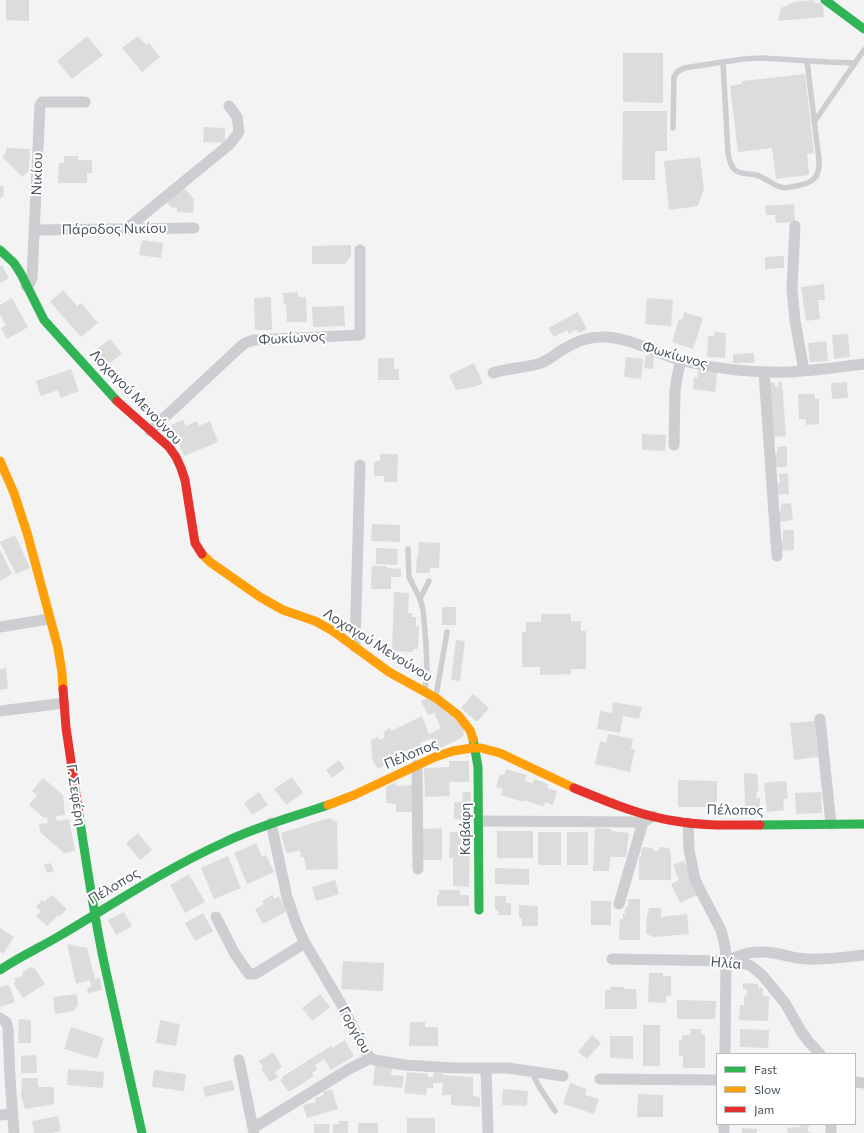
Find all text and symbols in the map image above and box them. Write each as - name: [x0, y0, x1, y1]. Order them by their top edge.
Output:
- street label: Νικίου: [28, 152, 46, 196]
- street label: Πάροδος Νικίου: [61, 220, 167, 238]
- street label: Φωκίωνος: [258, 328, 326, 348]
- street label: Φωκίωνος: [640, 338, 710, 372]
- street label: Λοχαγού Μενούνου: [86, 346, 186, 448]
- street label: Λοχαγού Μενούνου: [320, 605, 436, 685]
- street label: Πέλοπος: [382, 735, 440, 773]
- street label: Γ. Σεφέρη: [63, 763, 89, 827]
- street label: Πέλοπος: [706, 801, 764, 819]
- street label: Καβάφη: [457, 803, 473, 855]
- street label: Πέλοπος: [85, 864, 143, 908]
- street label: Ηλία: [710, 953, 742, 973]
- street label: Γοργίου: [335, 1004, 375, 1056]
- legend: [716, 1053, 856, 1125]
- text: Fast: [754, 1062, 777, 1076]
- text: Slow: [754, 1082, 781, 1096]
- text: Jam: [754, 1102, 774, 1116]

